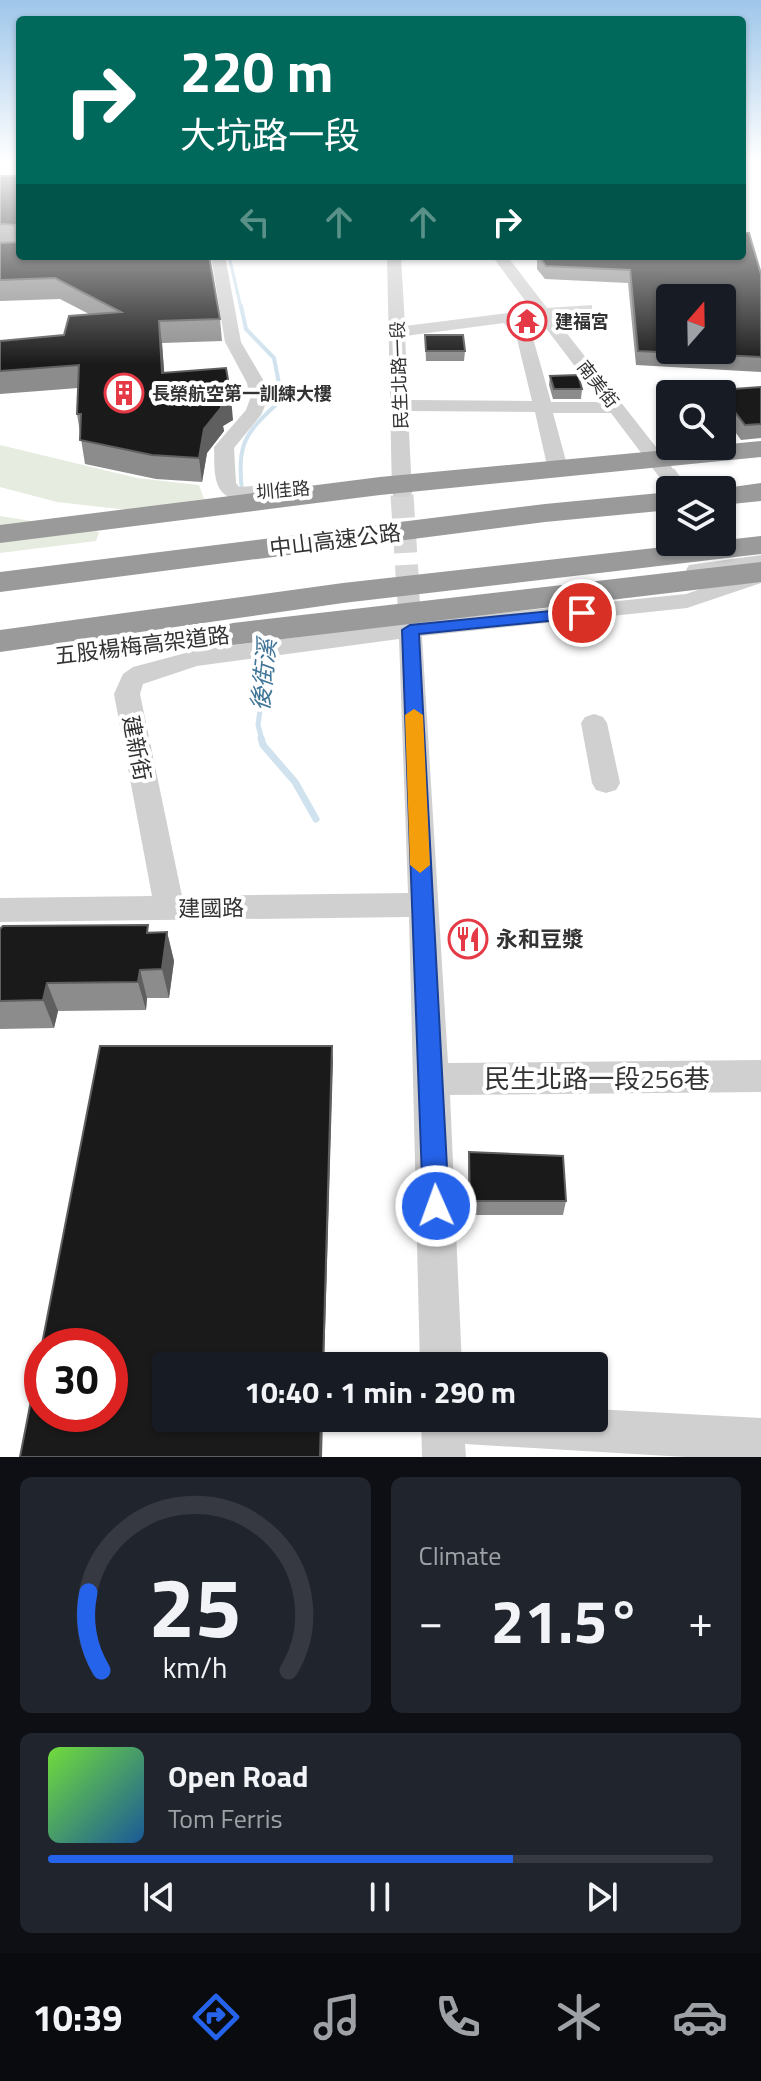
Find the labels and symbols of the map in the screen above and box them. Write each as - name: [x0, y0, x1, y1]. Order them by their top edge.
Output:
- north arrow: [656, 284, 736, 364]
- temple icon: 建福宮: [506, 300, 548, 342]
- place label: 建福宮: [555, 308, 609, 335]
- street label: 民生北路一段: [384, 321, 414, 429]
- street label: 南美街: [571, 354, 625, 414]
- building icon: 長榮航空第一訓練大樓: [103, 372, 145, 414]
- place label: 長榮航空第一訓練大樓: [152, 380, 332, 407]
- street label: 圳佳路: [255, 474, 311, 506]
- street label: 中山高速公路: [267, 515, 403, 565]
- pin: [548, 579, 616, 647]
- street label: 五股楊梅高架道路: [53, 617, 231, 673]
- water label: 後街溪: [241, 634, 285, 713]
- street label: 建新街: [114, 712, 160, 784]
- street label: 建國路: [178, 890, 244, 926]
- restaurant icon: 永和豆漿: [447, 918, 489, 960]
- place label: 永和豆漿: [496, 922, 584, 956]
- street label: 民生北路一段256巷: [484, 1059, 710, 1098]
- position arrow: [394, 1164, 478, 1248]
- speed limit sign: 30: [24, 1328, 128, 1432]

